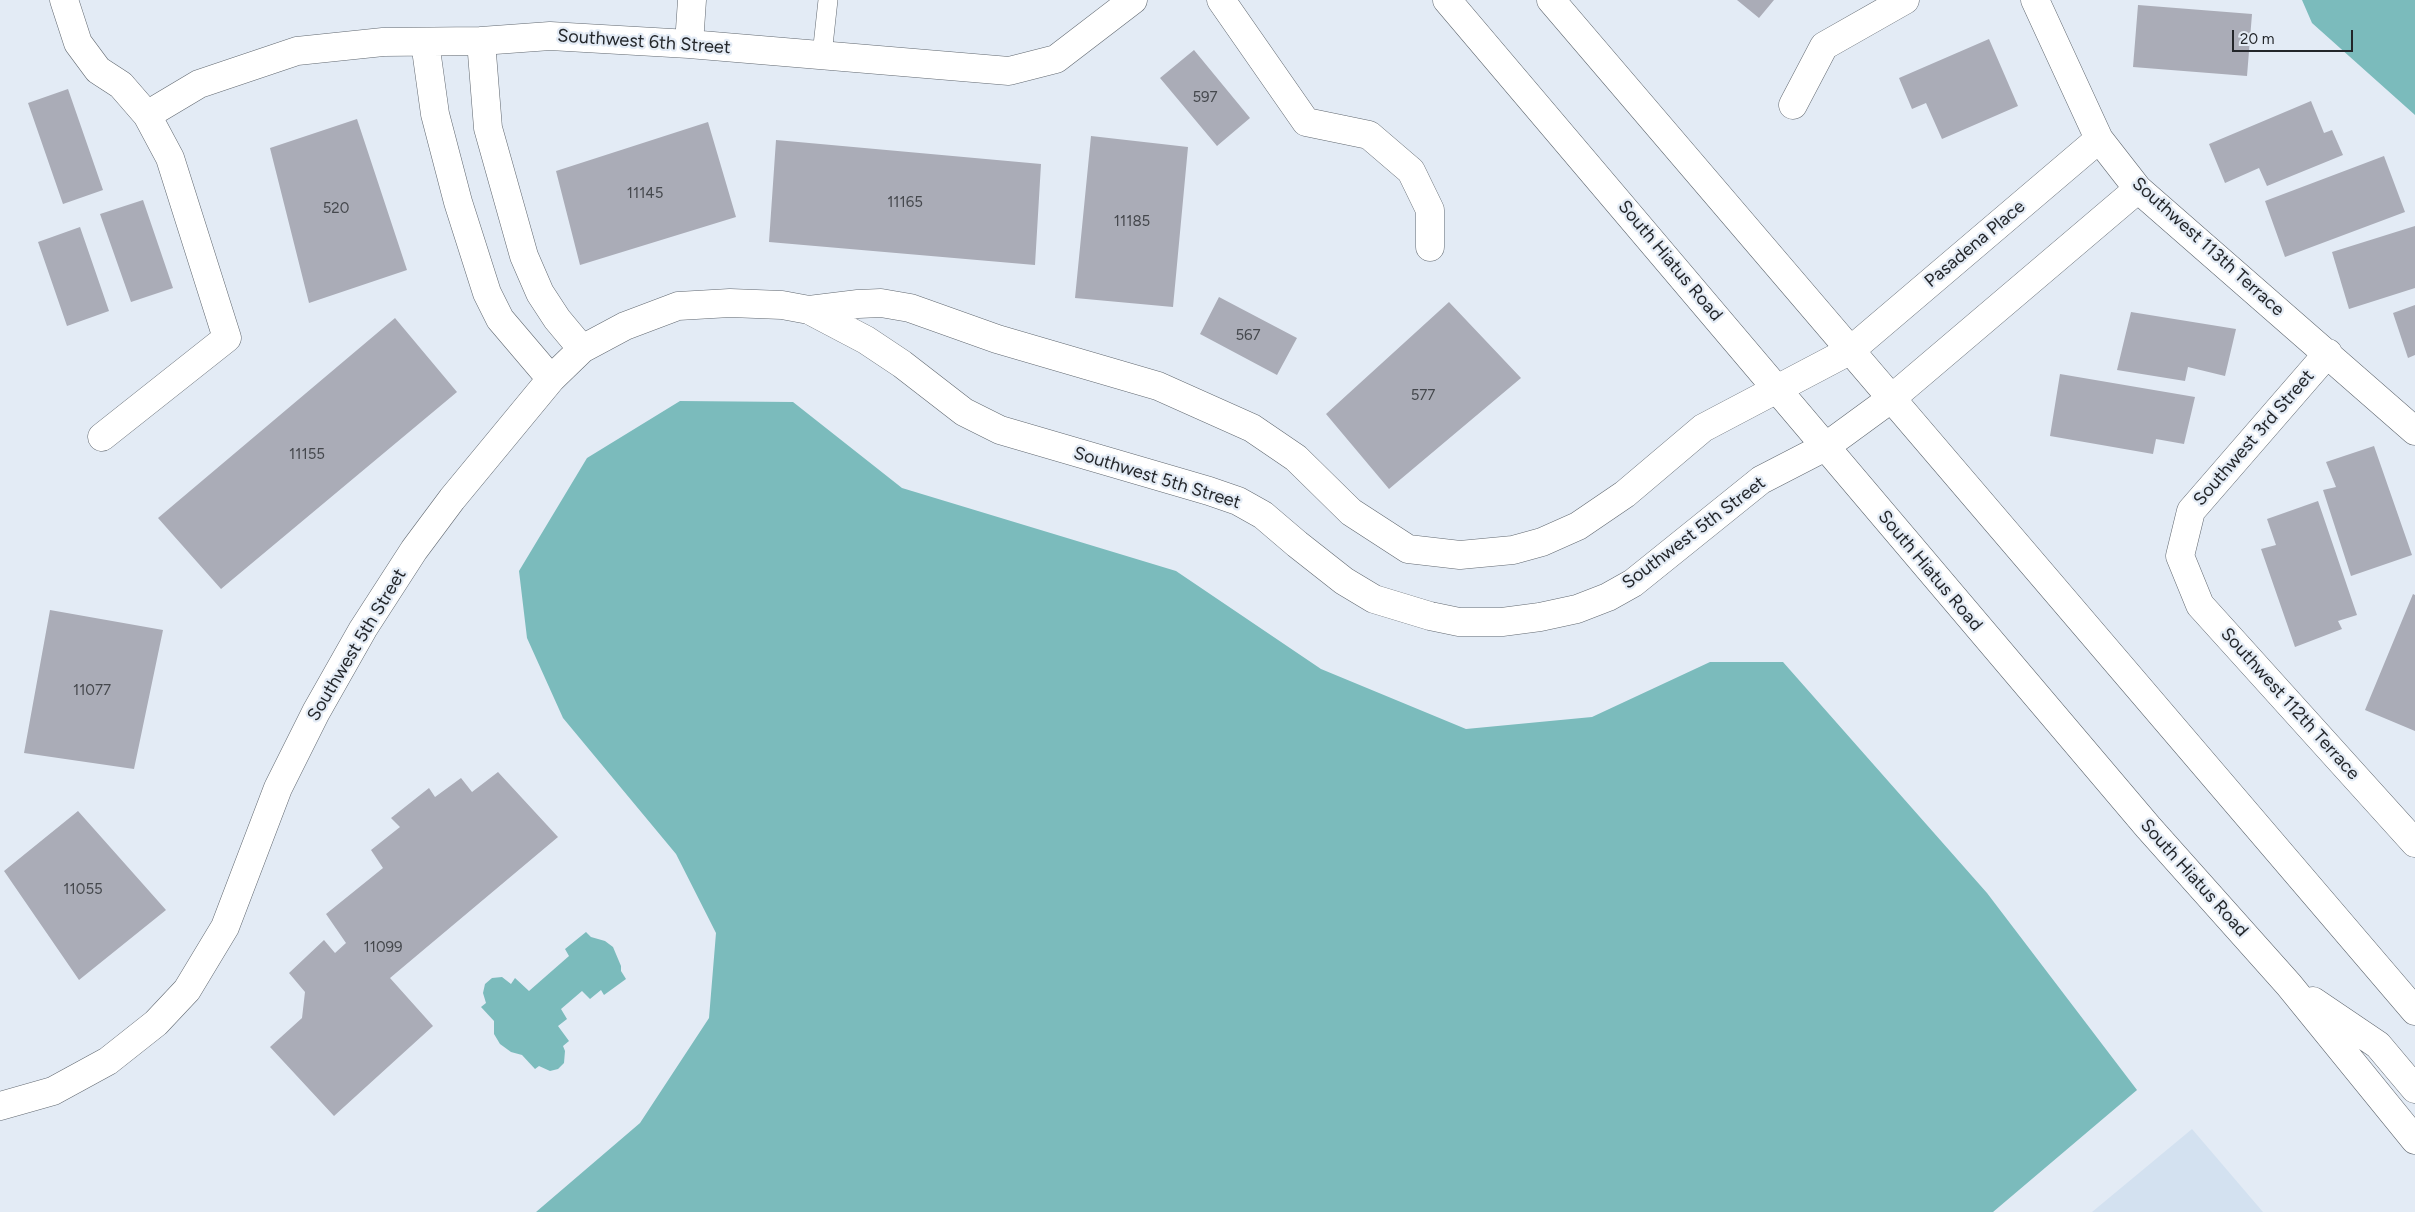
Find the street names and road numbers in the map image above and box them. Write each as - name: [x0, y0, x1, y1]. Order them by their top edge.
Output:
- street label: Southwest 6th Street: [557, 25, 731, 59]
- street label: Southwest 113th Terrace: [2128, 173, 2288, 321]
- street label: South Hiatus Road: [1613, 196, 1727, 326]
- street label: Pasadena Place: [1921, 196, 2029, 292]
- street label: Southwest 3rd Street: [2189, 366, 2319, 510]
- street label: Southwest 5th Street: [1071, 442, 1243, 514]
- street label: Southwest 5th Street: [1618, 472, 1770, 594]
- street label: South Hiatus Road: [1873, 506, 1987, 636]
- street label: Southwest 5th Street: [303, 565, 411, 725]
- street label: Southwest 112th Terrace: [2216, 623, 2364, 785]
- street label: South Hiatus Road: [2136, 815, 2252, 941]

